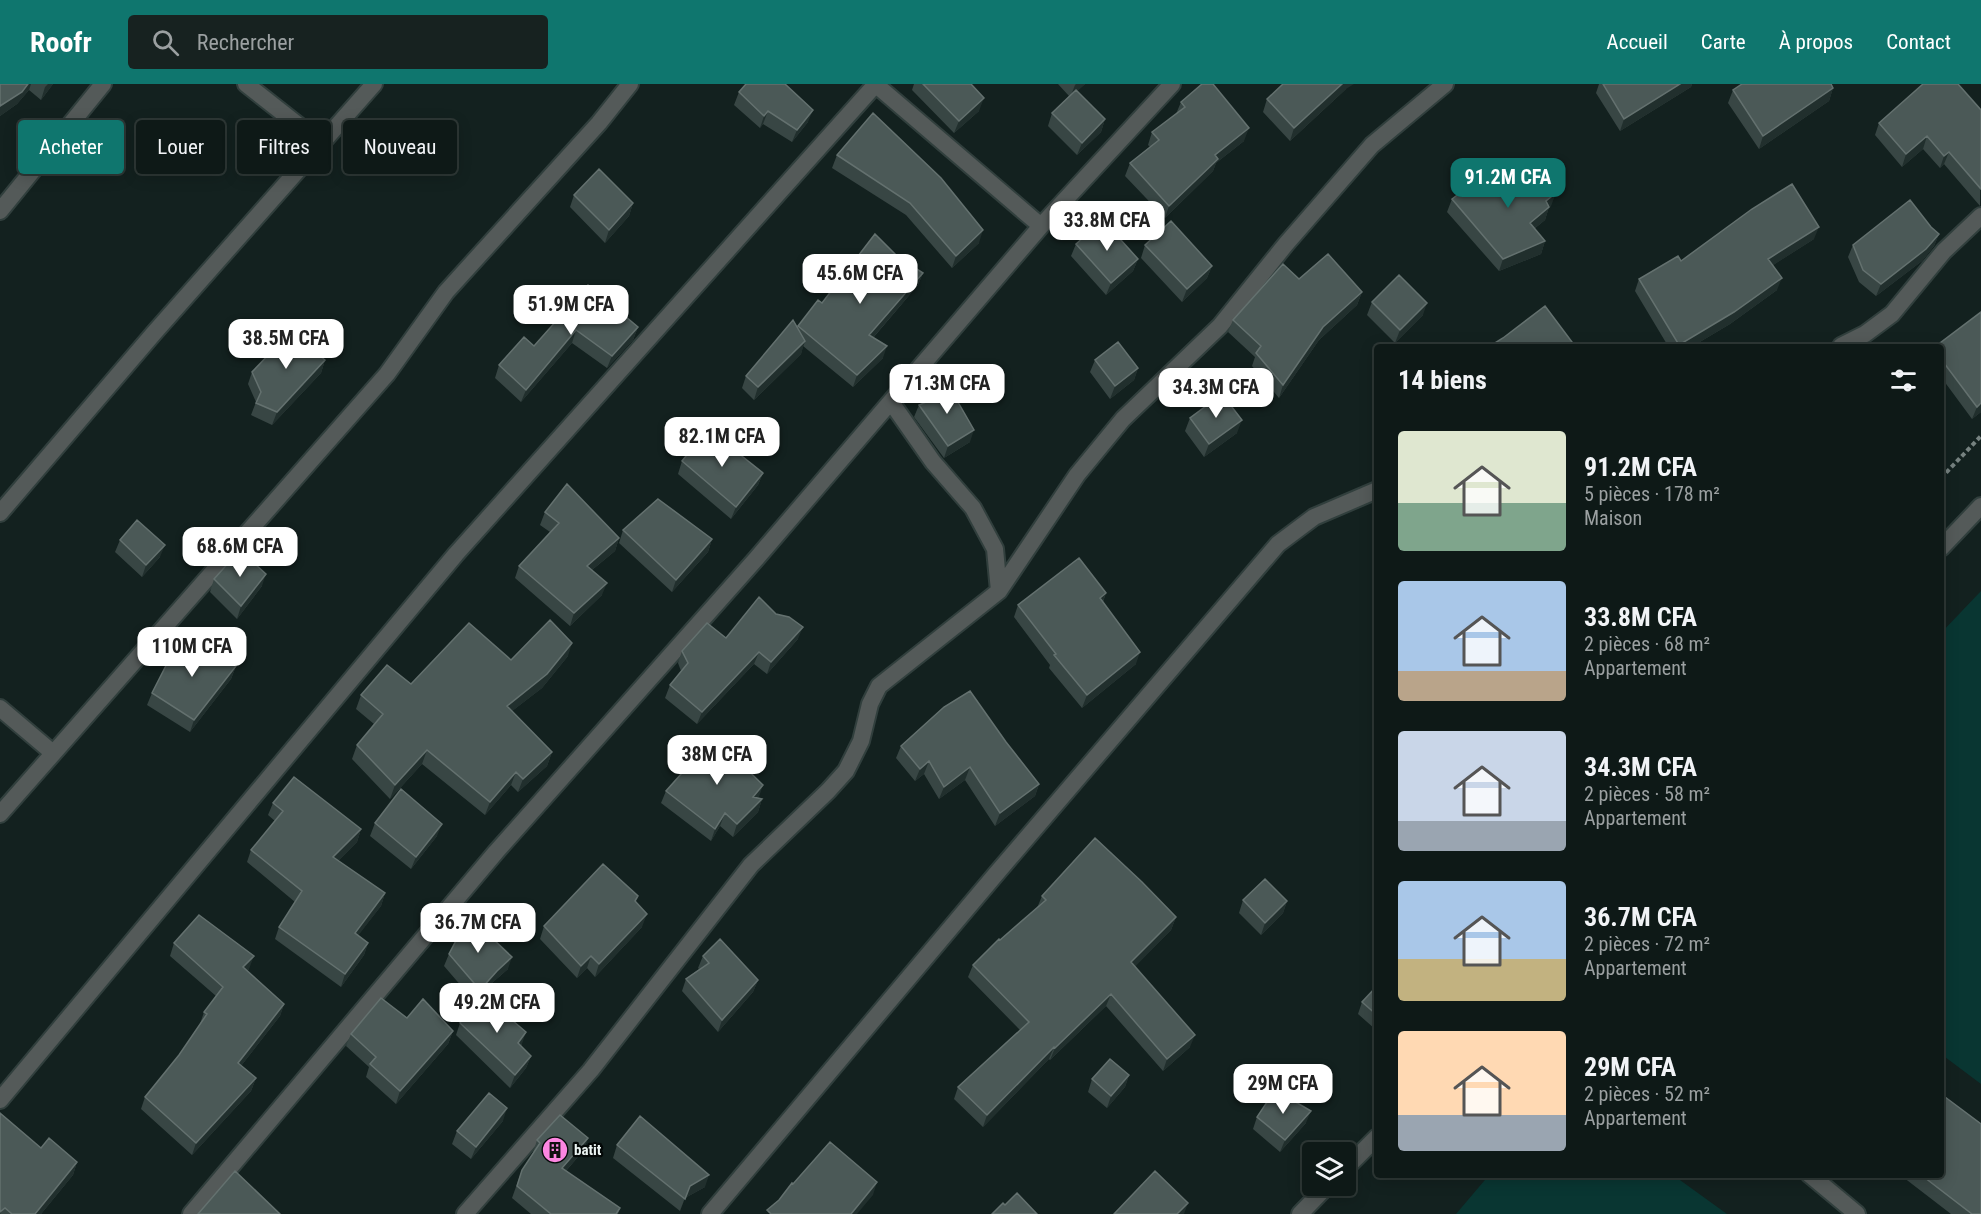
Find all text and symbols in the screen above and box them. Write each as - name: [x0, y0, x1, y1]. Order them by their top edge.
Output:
- search box: [128, 15, 548, 69]
- text: Roofr: [30, 26, 92, 59]
- icon: search: [149, 26, 182, 59]
- text: Rechercher: [197, 30, 294, 55]
- text: Accueil: [1607, 30, 1668, 54]
- text: Carte: [1701, 30, 1746, 54]
- text: À propos: [1779, 30, 1853, 54]
- text: Contact: [1886, 30, 1951, 54]
- chip: Acheter: [18, 120, 124, 174]
- chip: Louer: [136, 120, 225, 174]
- chip: Filtres: [237, 120, 331, 174]
- chip: Nouveau: [343, 120, 457, 174]
- pin: 91.2M CFA: [1439, 158, 1577, 209]
- text: 91.2M CFA: [1465, 165, 1551, 189]
- pin: 33.8M CFA: [1038, 201, 1176, 252]
- text: 33.8M CFA: [1064, 208, 1150, 232]
- pin: 45.6M CFA: [791, 254, 929, 305]
- text: 45.6M CFA: [817, 261, 903, 285]
- pin: 51.9M CFA: [502, 285, 640, 336]
- text: 51.9M CFA: [528, 292, 614, 316]
- pin: 38.5M CFA: [217, 319, 355, 370]
- text: 38.5M CFA: [243, 326, 329, 350]
- pin: 71.3M CFA: [878, 364, 1016, 415]
- icon: filters: [1887, 364, 1920, 397]
- text: 14 biens: [1398, 365, 1487, 395]
- pin: 34.3M CFA: [1147, 368, 1285, 419]
- text: 71.3M CFA: [904, 371, 990, 395]
- text: 34.3M CFA: [1173, 375, 1259, 399]
- pin: 82.1M CFA: [653, 417, 791, 468]
- text: 82.1M CFA: [679, 424, 765, 448]
- text: 91.2M CFA: [1584, 452, 1697, 482]
- icon: home: [1446, 455, 1518, 527]
- text: 5 pièces · 178 m²: [1584, 482, 1720, 506]
- text: Maison: [1584, 506, 1642, 530]
- pin: 68.6M CFA: [171, 527, 309, 578]
- text: 68.6M CFA: [197, 534, 283, 558]
- text: 33.8M CFA: [1584, 602, 1697, 632]
- icon: home: [1446, 605, 1518, 677]
- pin: 110M CFA: [130, 627, 254, 678]
- text: 2 pièces · 68 m²: [1584, 632, 1710, 656]
- text: 110M CFA: [151, 634, 233, 658]
- text: Appartement: [1584, 656, 1687, 680]
- pin: 38M CFA: [662, 735, 772, 786]
- text: 38M CFA: [682, 742, 752, 766]
- text: 34.3M CFA: [1584, 752, 1697, 782]
- icon: home: [1446, 755, 1518, 827]
- text: 2 pièces · 58 m²: [1584, 782, 1710, 806]
- text: Appartement: [1584, 806, 1687, 830]
- text: 36.7M CFA: [1584, 902, 1697, 932]
- pin: 36.7M CFA: [409, 903, 547, 954]
- icon: home: [1446, 905, 1518, 977]
- text: 36.7M CFA: [435, 910, 521, 934]
- text: 2 pièces · 72 m²: [1584, 932, 1710, 956]
- text: Appartement: [1584, 956, 1687, 980]
- pin: 49.2M CFA: [428, 983, 566, 1034]
- text: 49.2M CFA: [454, 990, 540, 1014]
- text: 29M CFA: [1584, 1052, 1676, 1082]
- icon: home: [1446, 1055, 1518, 1127]
- pin: 29M CFA: [1228, 1064, 1338, 1115]
- text: 29M CFA: [1248, 1071, 1318, 1095]
- text: 2 pièces · 52 m²: [1584, 1082, 1710, 1106]
- text: Appartement: [1584, 1106, 1687, 1130]
- building icon: batit: [540, 1135, 570, 1165]
- place label: batit: [574, 1141, 602, 1159]
- map controls: [1302, 1142, 1356, 1196]
- button: layers: [1302, 1142, 1356, 1196]

